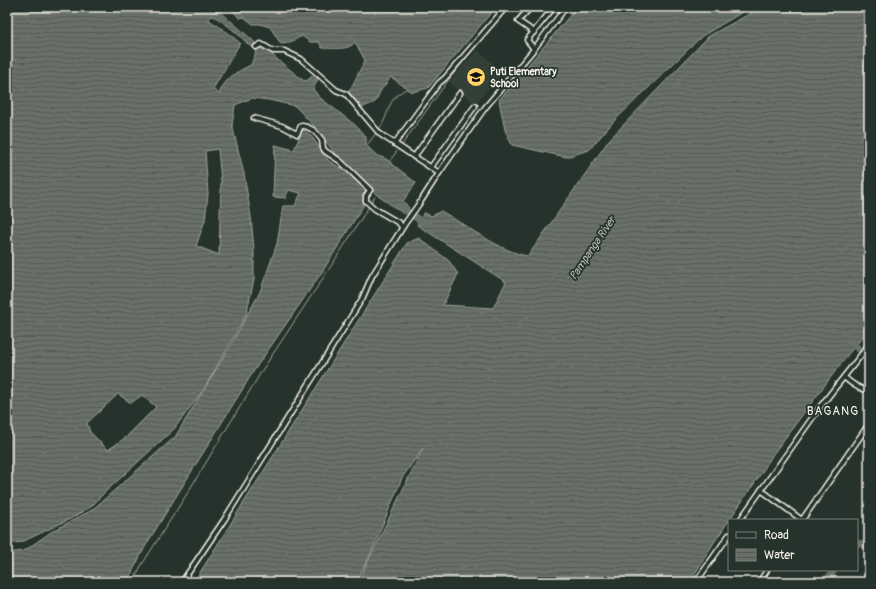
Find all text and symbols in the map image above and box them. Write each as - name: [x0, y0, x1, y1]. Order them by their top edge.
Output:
- school or university icon: Puti Elementary School: [465, 66, 487, 88]
- place label: Puti Elementary School: [490, 66, 557, 90]
- water label: Pampanga River: [567, 213, 619, 282]
- district label: BAGANG: [807, 404, 859, 419]
- legend: [728, 519, 858, 571]
- text: Road: [764, 528, 789, 543]
- text: Water: [764, 548, 795, 563]

